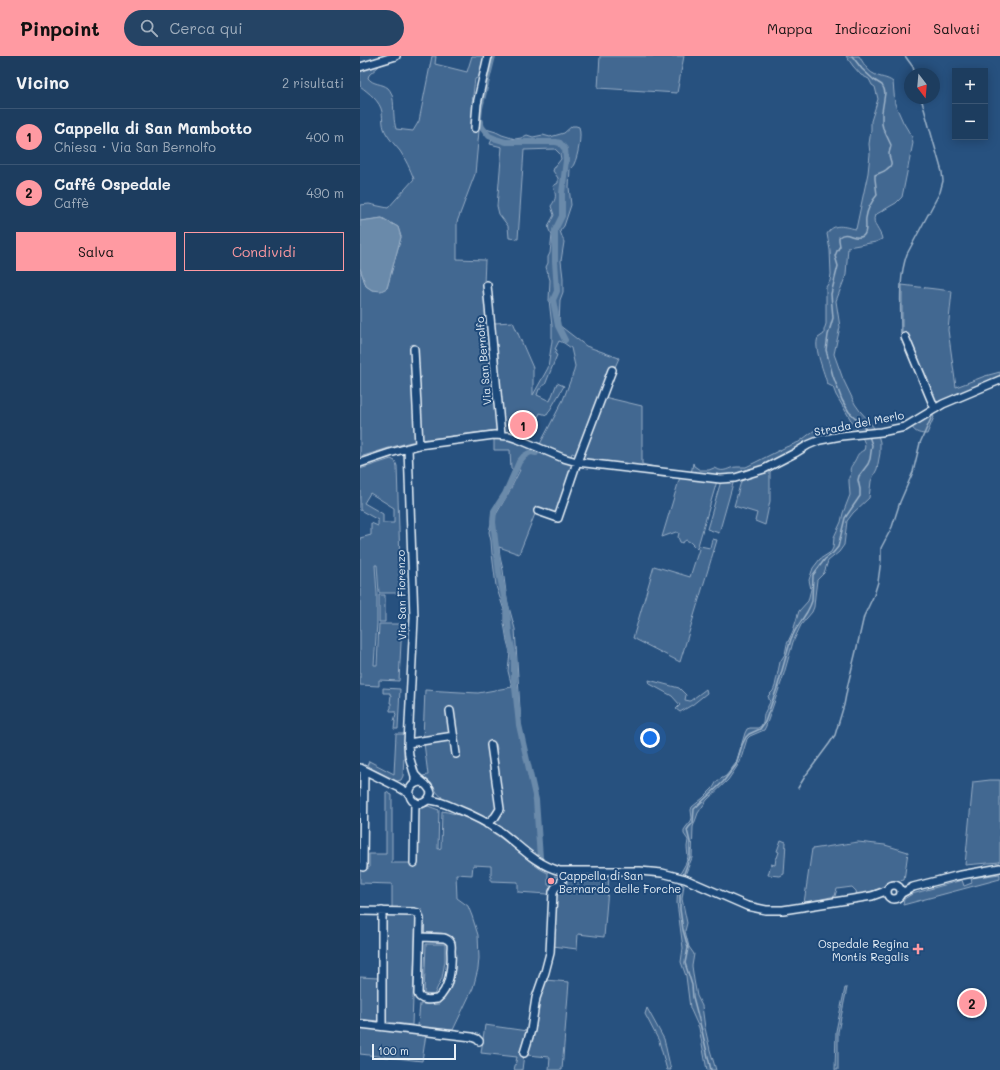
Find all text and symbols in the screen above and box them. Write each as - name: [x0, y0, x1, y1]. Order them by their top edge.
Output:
- search box: [124, 10, 404, 46]
- text: Pinpoint: [20, 16, 100, 41]
- icon: search: [138, 17, 160, 39]
- text: Cerca qui: [170, 18, 242, 38]
- text: Mappa: [767, 19, 813, 38]
- text: Indicazioni: [835, 19, 911, 38]
- text: Salvati: [933, 19, 980, 38]
- north arrow: [904, 68, 940, 104]
- map controls: [952, 68, 988, 140]
- button: +: [952, 68, 988, 104]
- text: Vicino: [16, 71, 69, 93]
- text: 2 risultati: [282, 74, 344, 91]
- button: −: [952, 104, 988, 140]
- text: Cappella di San Mambotto: [54, 118, 252, 138]
- text: 1: [26, 128, 32, 145]
- text: 400 m: [306, 128, 344, 145]
- text: Chiesa · Via San Bernolfo: [54, 138, 216, 155]
- text: Caffé Ospedale: [54, 174, 171, 194]
- text: 2: [25, 184, 33, 201]
- text: 490 m: [306, 184, 344, 201]
- text: Caffè: [54, 194, 89, 211]
- button: Salva: [16, 232, 176, 271]
- button: Condividi: [184, 232, 344, 271]
- street label: Via San Bernolfo: [472, 316, 494, 406]
- street label: Strada del Merlo: [813, 407, 906, 439]
- pin: 1: [510, 410, 536, 440]
- street label: Via San Fiorenzo: [393, 549, 409, 640]
- your location: [640, 728, 660, 748]
- place label: Cappella di San Bernardo delle Forche: [559, 868, 681, 896]
- marker: Cappella di San Bernardo delle Forche: [546, 876, 556, 886]
- place label: Ospedale Regina Montis Regalis: [818, 936, 909, 964]
- marker: Ospedale Regina Montis Regalis: [912, 943, 924, 955]
- pin: 2: [959, 988, 985, 1018]
- scale bar: [372, 1042, 456, 1061]
- text: 100 m: [378, 1043, 409, 1058]

